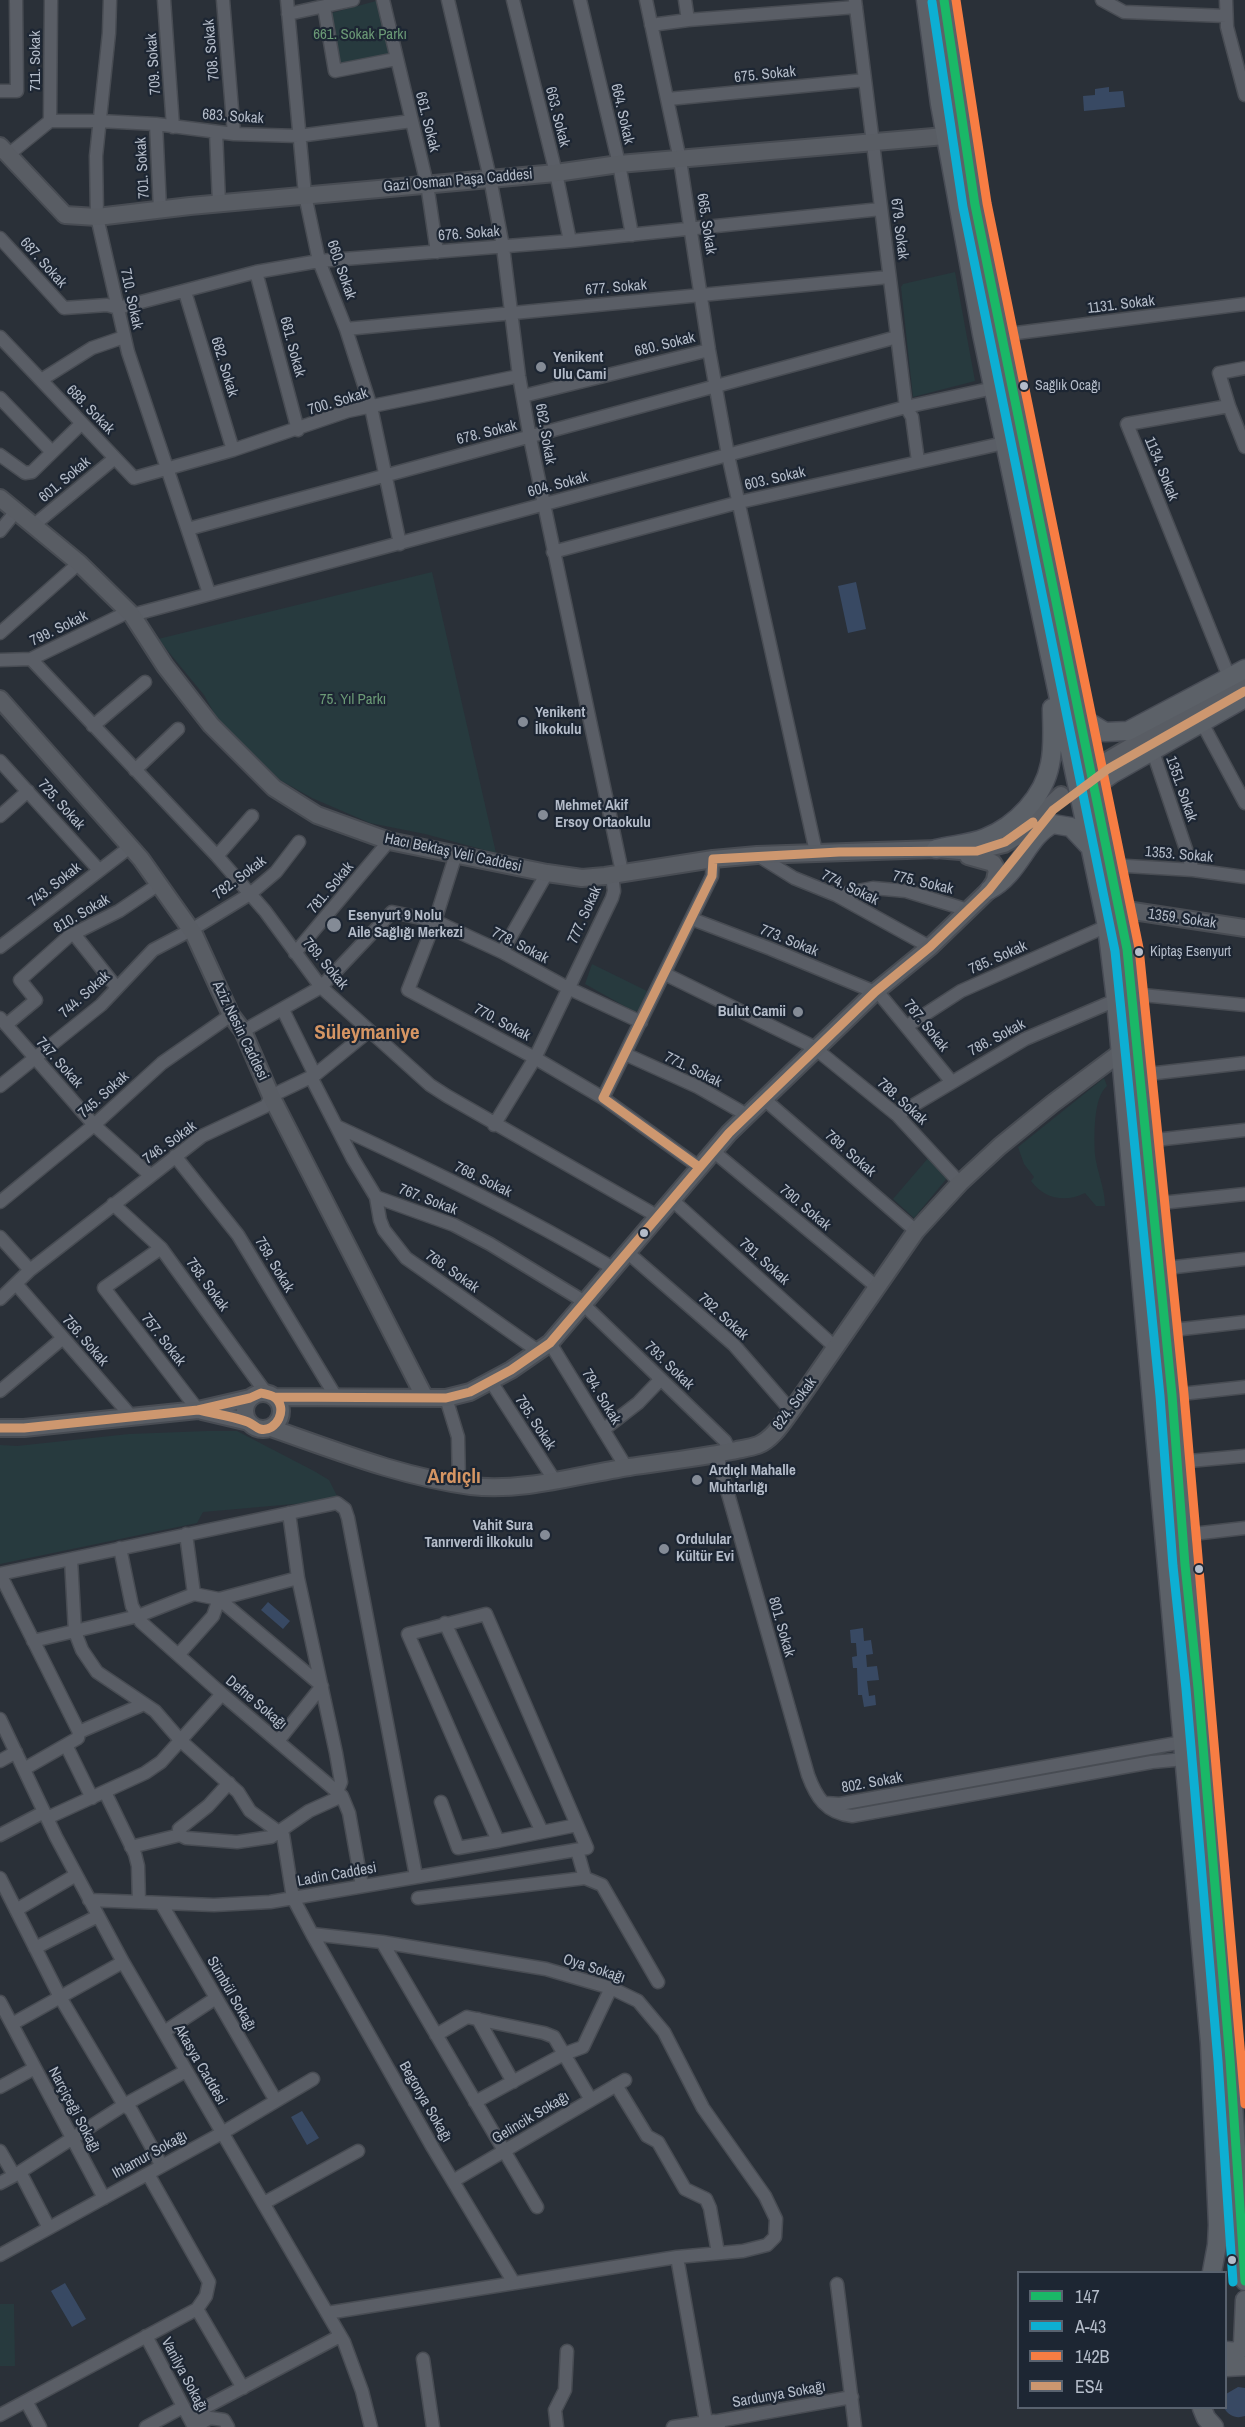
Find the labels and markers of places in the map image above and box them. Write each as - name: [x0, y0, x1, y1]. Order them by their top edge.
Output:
- place label: Yenikent Ulu Cami: [553, 349, 606, 384]
- marker: Yenikent Ulu Cami: [534, 360, 548, 374]
- place label: Sağlık Ocağı: [1035, 378, 1101, 394]
- marker: Sağlık Ocağı: [1018, 380, 1030, 392]
- place label: Yenikent İlkokulu: [535, 704, 585, 739]
- marker: Yenikent İlkokulu: [516, 715, 530, 729]
- place label: Mehmet Akif Ersoy Ortaokulu: [555, 797, 651, 832]
- marker: Mehmet Akif Ersoy Ortaokulu: [536, 808, 550, 822]
- place label: Esenyurt 9 Nolu Aile Sağlığı Merkezi: [348, 907, 463, 942]
- marker: Esenyurt 9 Nolu Aile Sağlığı Merkezi: [325, 916, 343, 934]
- place label: Kiptaş Esenyurt: [1150, 944, 1231, 960]
- marker: Kiptaş Esenyurt: [1133, 946, 1145, 958]
- place label: Bulut Camii: [718, 1003, 786, 1021]
- marker: Bulut Camii: [791, 1005, 805, 1019]
- unlabelled marker: [638, 1227, 650, 1239]
- place label: Ardıçlı Mahalle Muhtarlığı: [709, 1462, 796, 1497]
- marker: Ardıçlı Mahalle Muhtarlığı: [690, 1473, 704, 1487]
- place label: Vahit Sura Tanrıverdi İlkokulu: [425, 1517, 533, 1552]
- marker: Vahit Sura Tanrıverdi İlkokulu: [538, 1528, 552, 1542]
- place label: Ordulular Kültür Evi: [676, 1531, 734, 1566]
- marker: Ordulular Kültür Evi: [657, 1542, 671, 1556]
- unlabelled marker: [1193, 1563, 1205, 1575]
- unlabelled marker: [1226, 2254, 1238, 2266]

